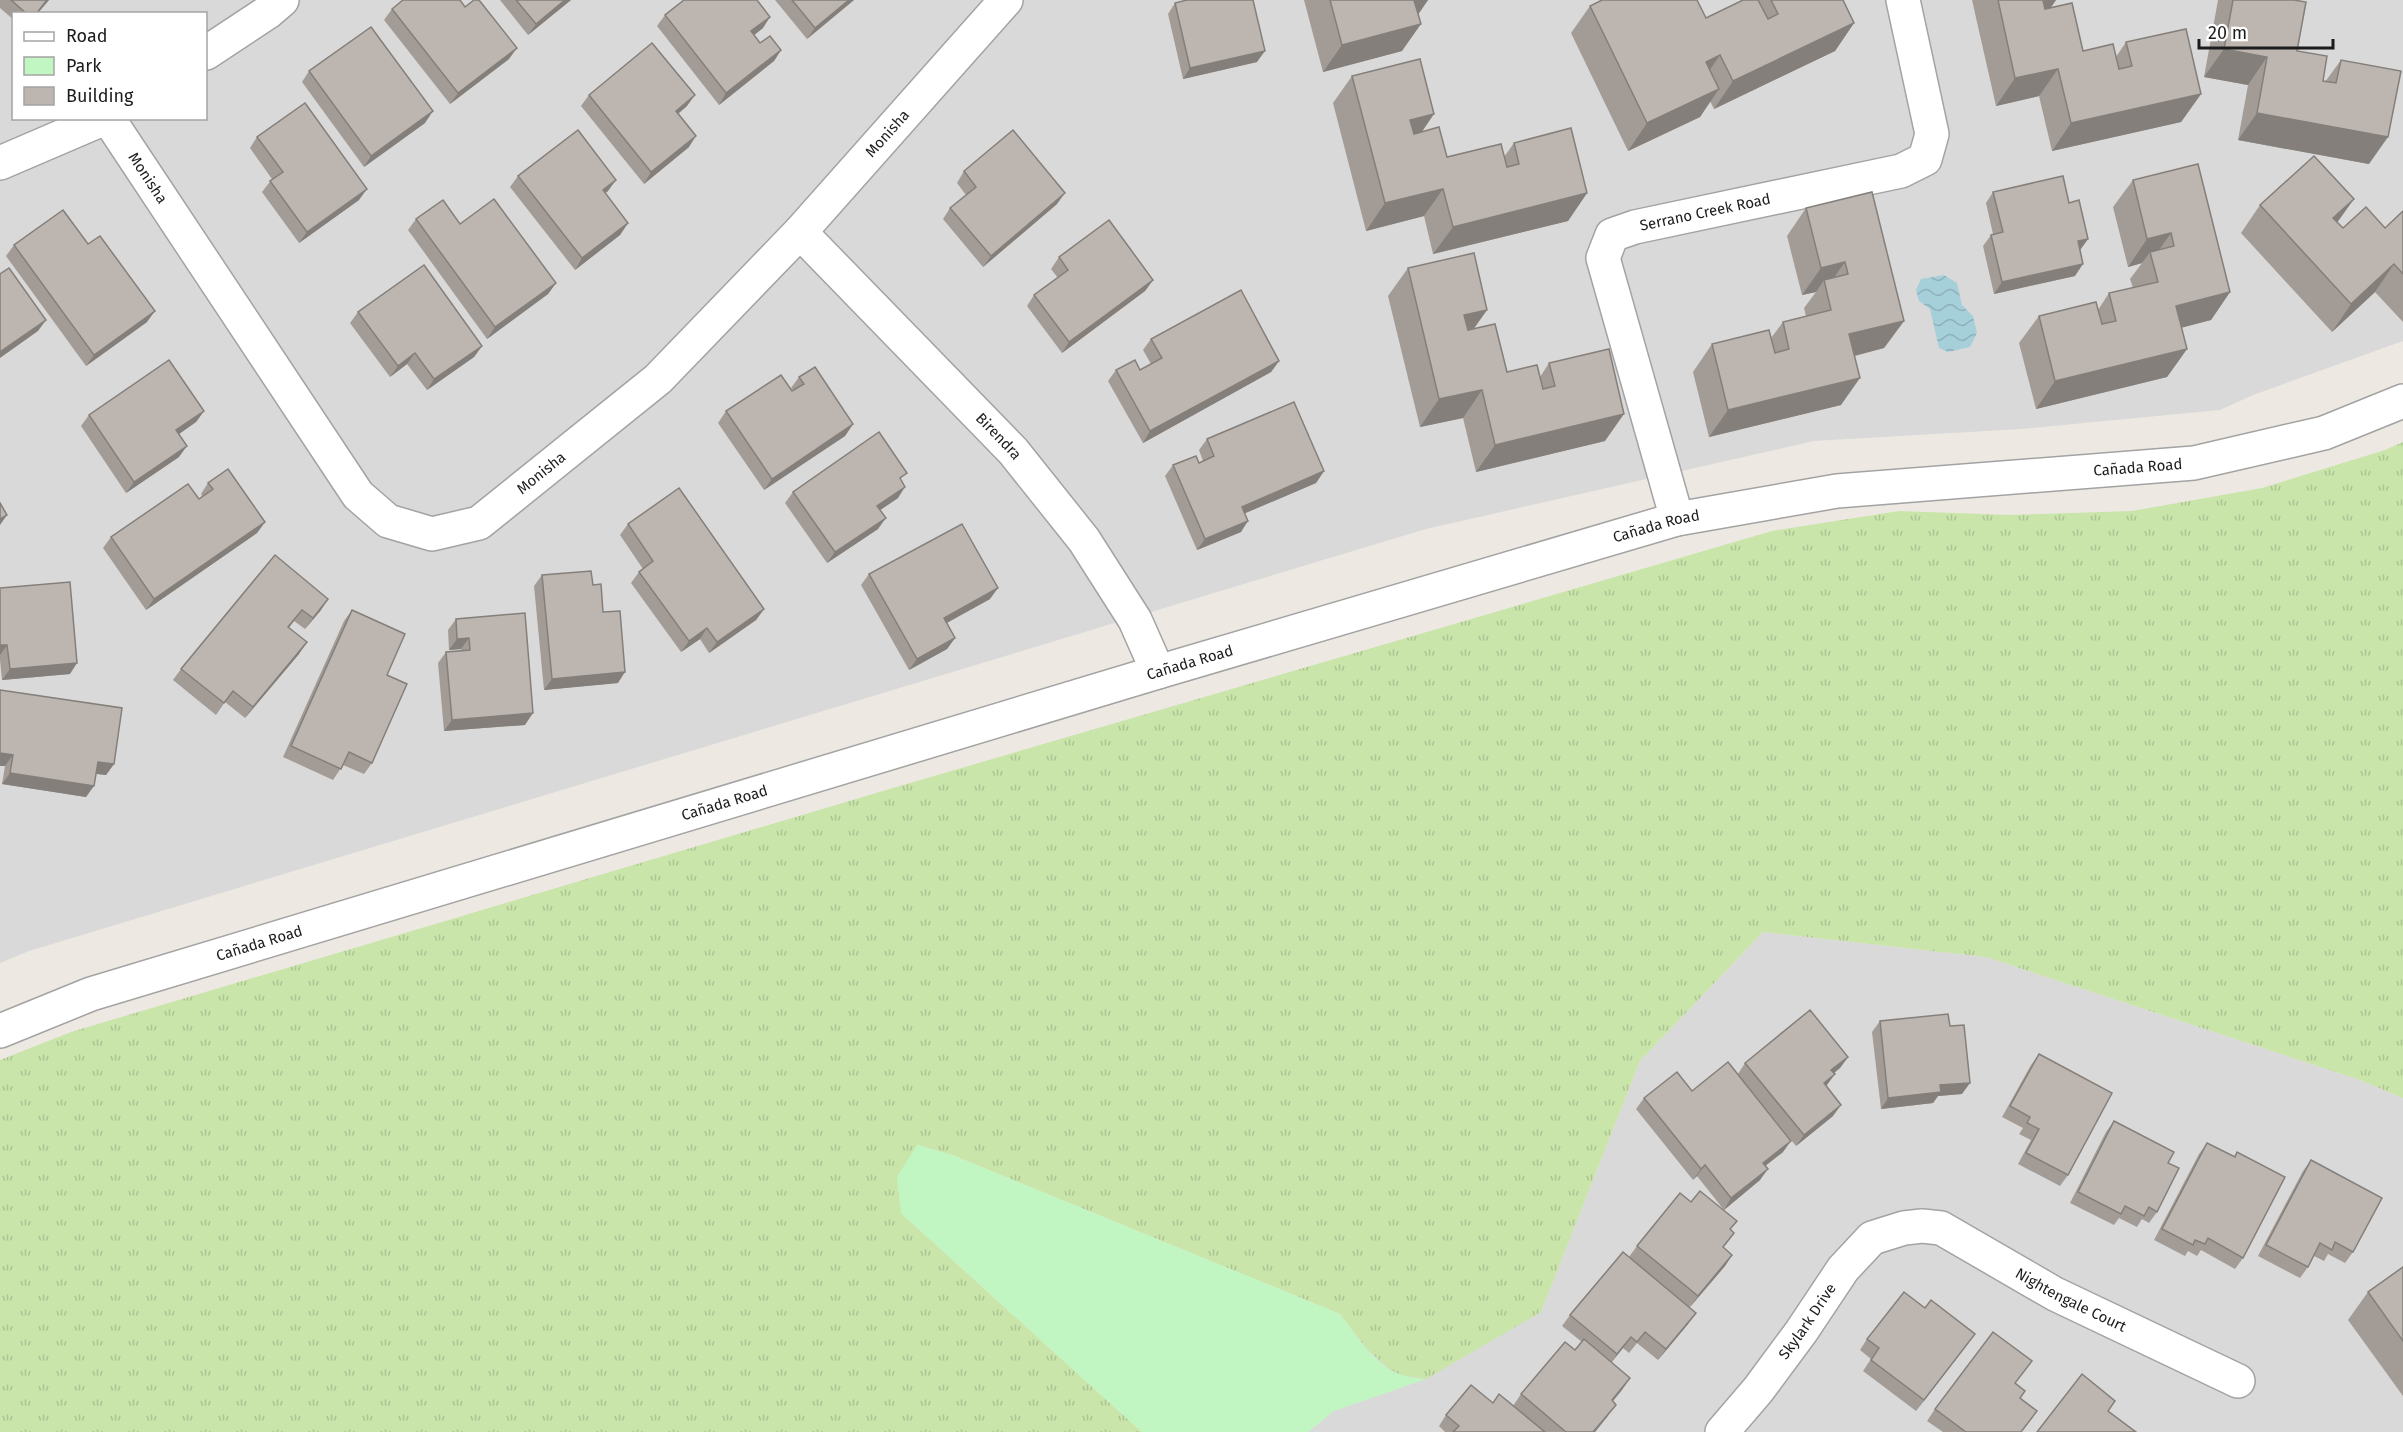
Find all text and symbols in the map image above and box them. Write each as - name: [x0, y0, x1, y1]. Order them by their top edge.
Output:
- legend: [12, 12, 207, 120]
- scale bar: [2199, 12, 2332, 50]
- text: 20 m: [2208, 22, 2247, 44]
- text: Road: [66, 25, 108, 47]
- text: Park: [66, 55, 102, 77]
- text: Building: [66, 85, 134, 107]
- street label: Monisha: [862, 106, 913, 161]
- street label: Monisha: [124, 149, 171, 207]
- street label: Serrano Creek Road: [1638, 190, 1772, 235]
- street label: Birendra: [972, 409, 1025, 463]
- street label: Monisha: [513, 448, 569, 498]
- street label: Cañada Road: [2093, 455, 2183, 480]
- street label: Cañada Road: [1611, 506, 1701, 546]
- street label: Cañada Road: [1145, 641, 1235, 684]
- street label: Cañada Road: [679, 781, 770, 824]
- street label: Cañada Road: [214, 922, 305, 965]
- street label: Nightengale Court: [2012, 1264, 2130, 1336]
- street label: Skylark Drive: [1775, 1280, 1840, 1363]

